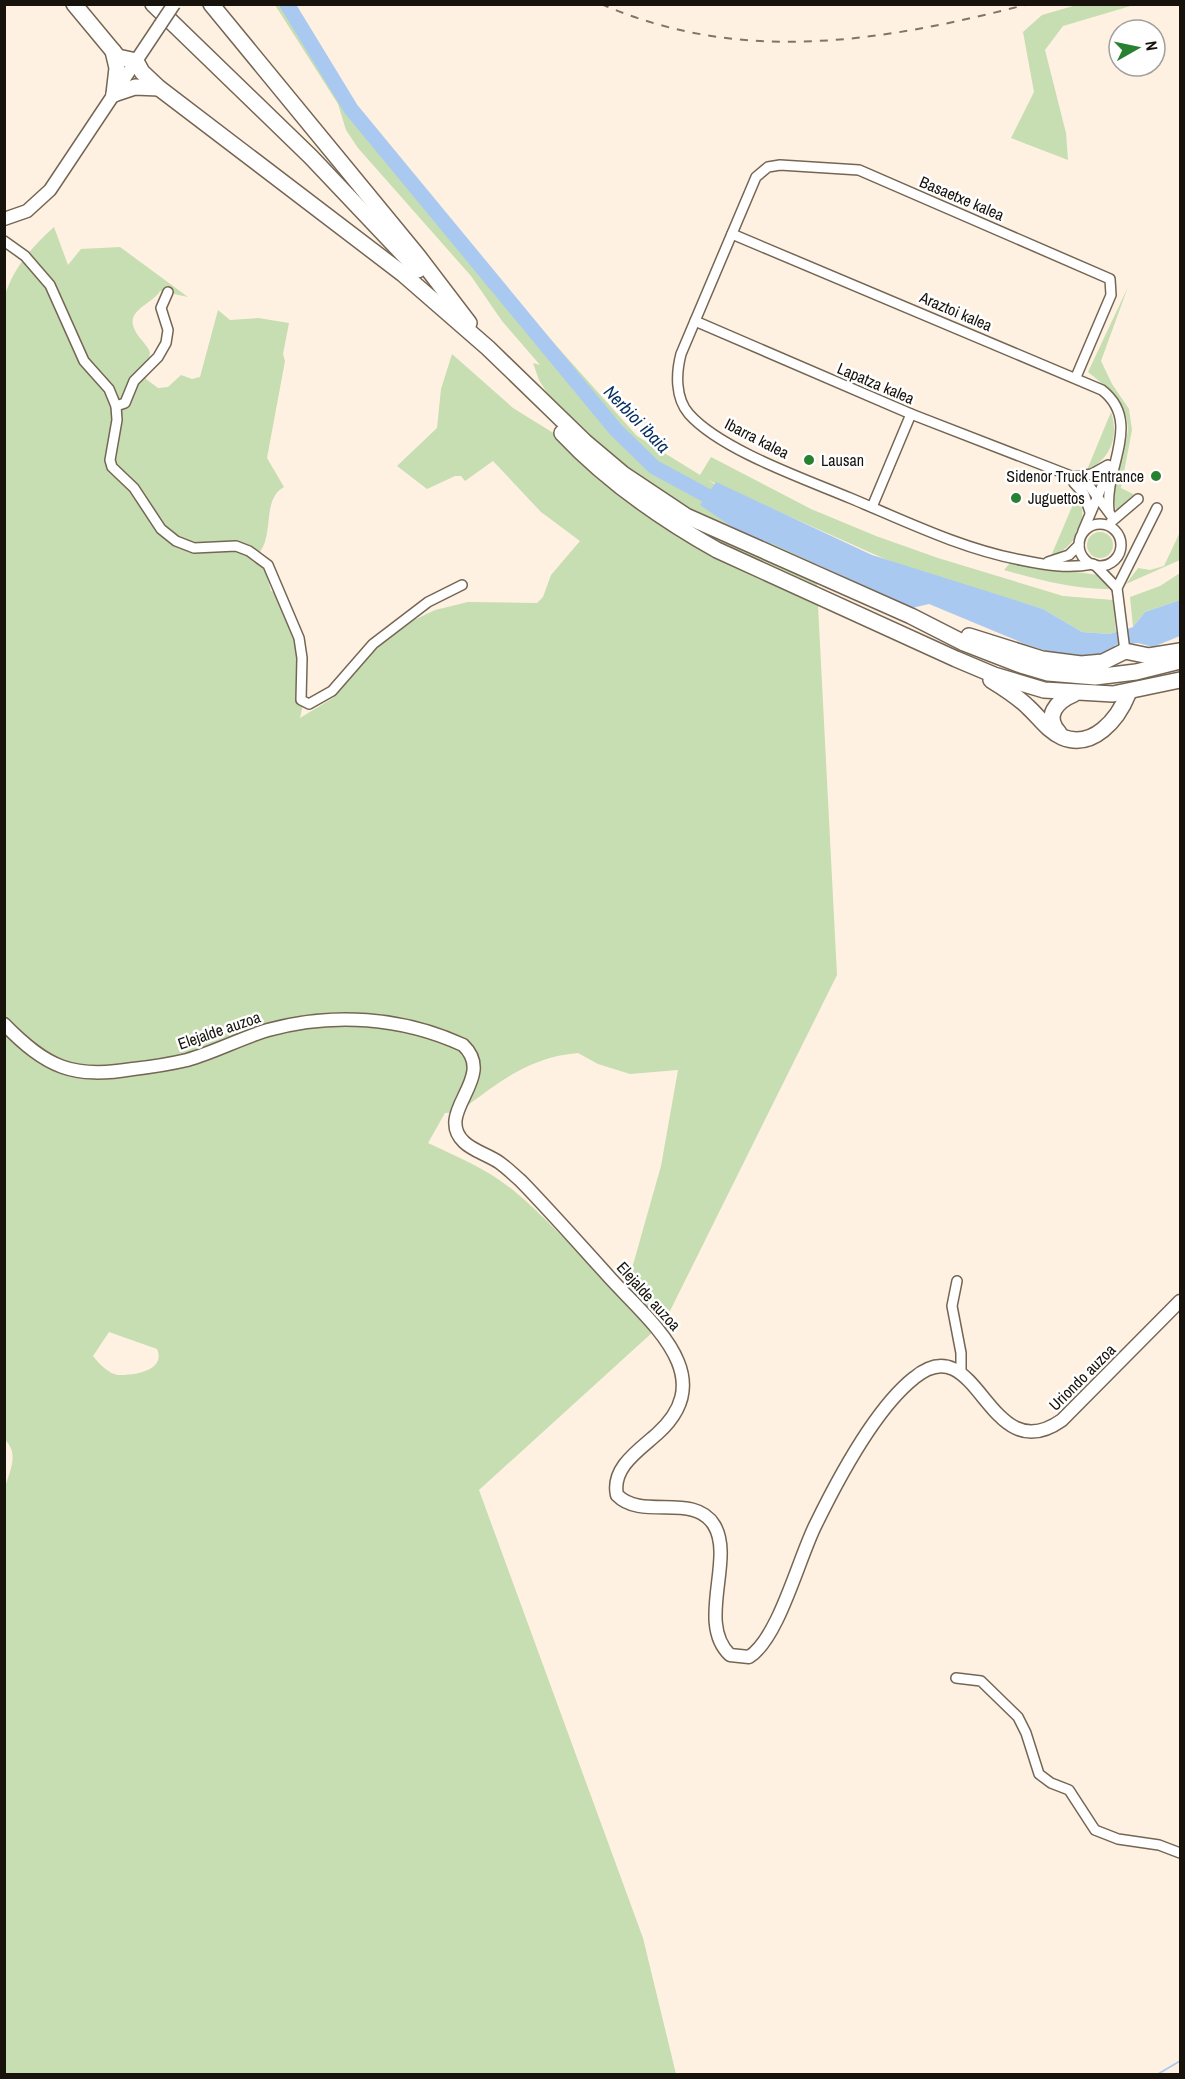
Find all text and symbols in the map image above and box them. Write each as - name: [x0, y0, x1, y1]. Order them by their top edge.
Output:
- north arrow: [1107, 18, 1167, 78]
- text: N: [1140, 39, 1163, 52]
- street label: Basaetxe kalea: [916, 170, 1008, 226]
- street label: Araztoi kalea: [916, 286, 996, 336]
- street label: Lapatza kalea: [834, 357, 919, 409]
- water label: Nerbioi ibaia: [598, 380, 676, 458]
- street label: Ibarra kalea: [721, 412, 793, 464]
- place label: Lausan: [821, 449, 864, 471]
- marker: Lausan: [802, 453, 816, 467]
- place label: Sidenor Truck Entrance: [1006, 465, 1144, 487]
- marker: Sidenor Truck Entrance: [1149, 469, 1163, 483]
- place label: Juguettos: [1028, 487, 1085, 509]
- marker: Juguettos: [1009, 491, 1023, 505]
- street label: Elejalde auzoa: [175, 1005, 264, 1054]
- street label: Elejalde auzoa: [612, 1257, 686, 1336]
- street label: Uriondo auzoa: [1044, 1338, 1121, 1415]

